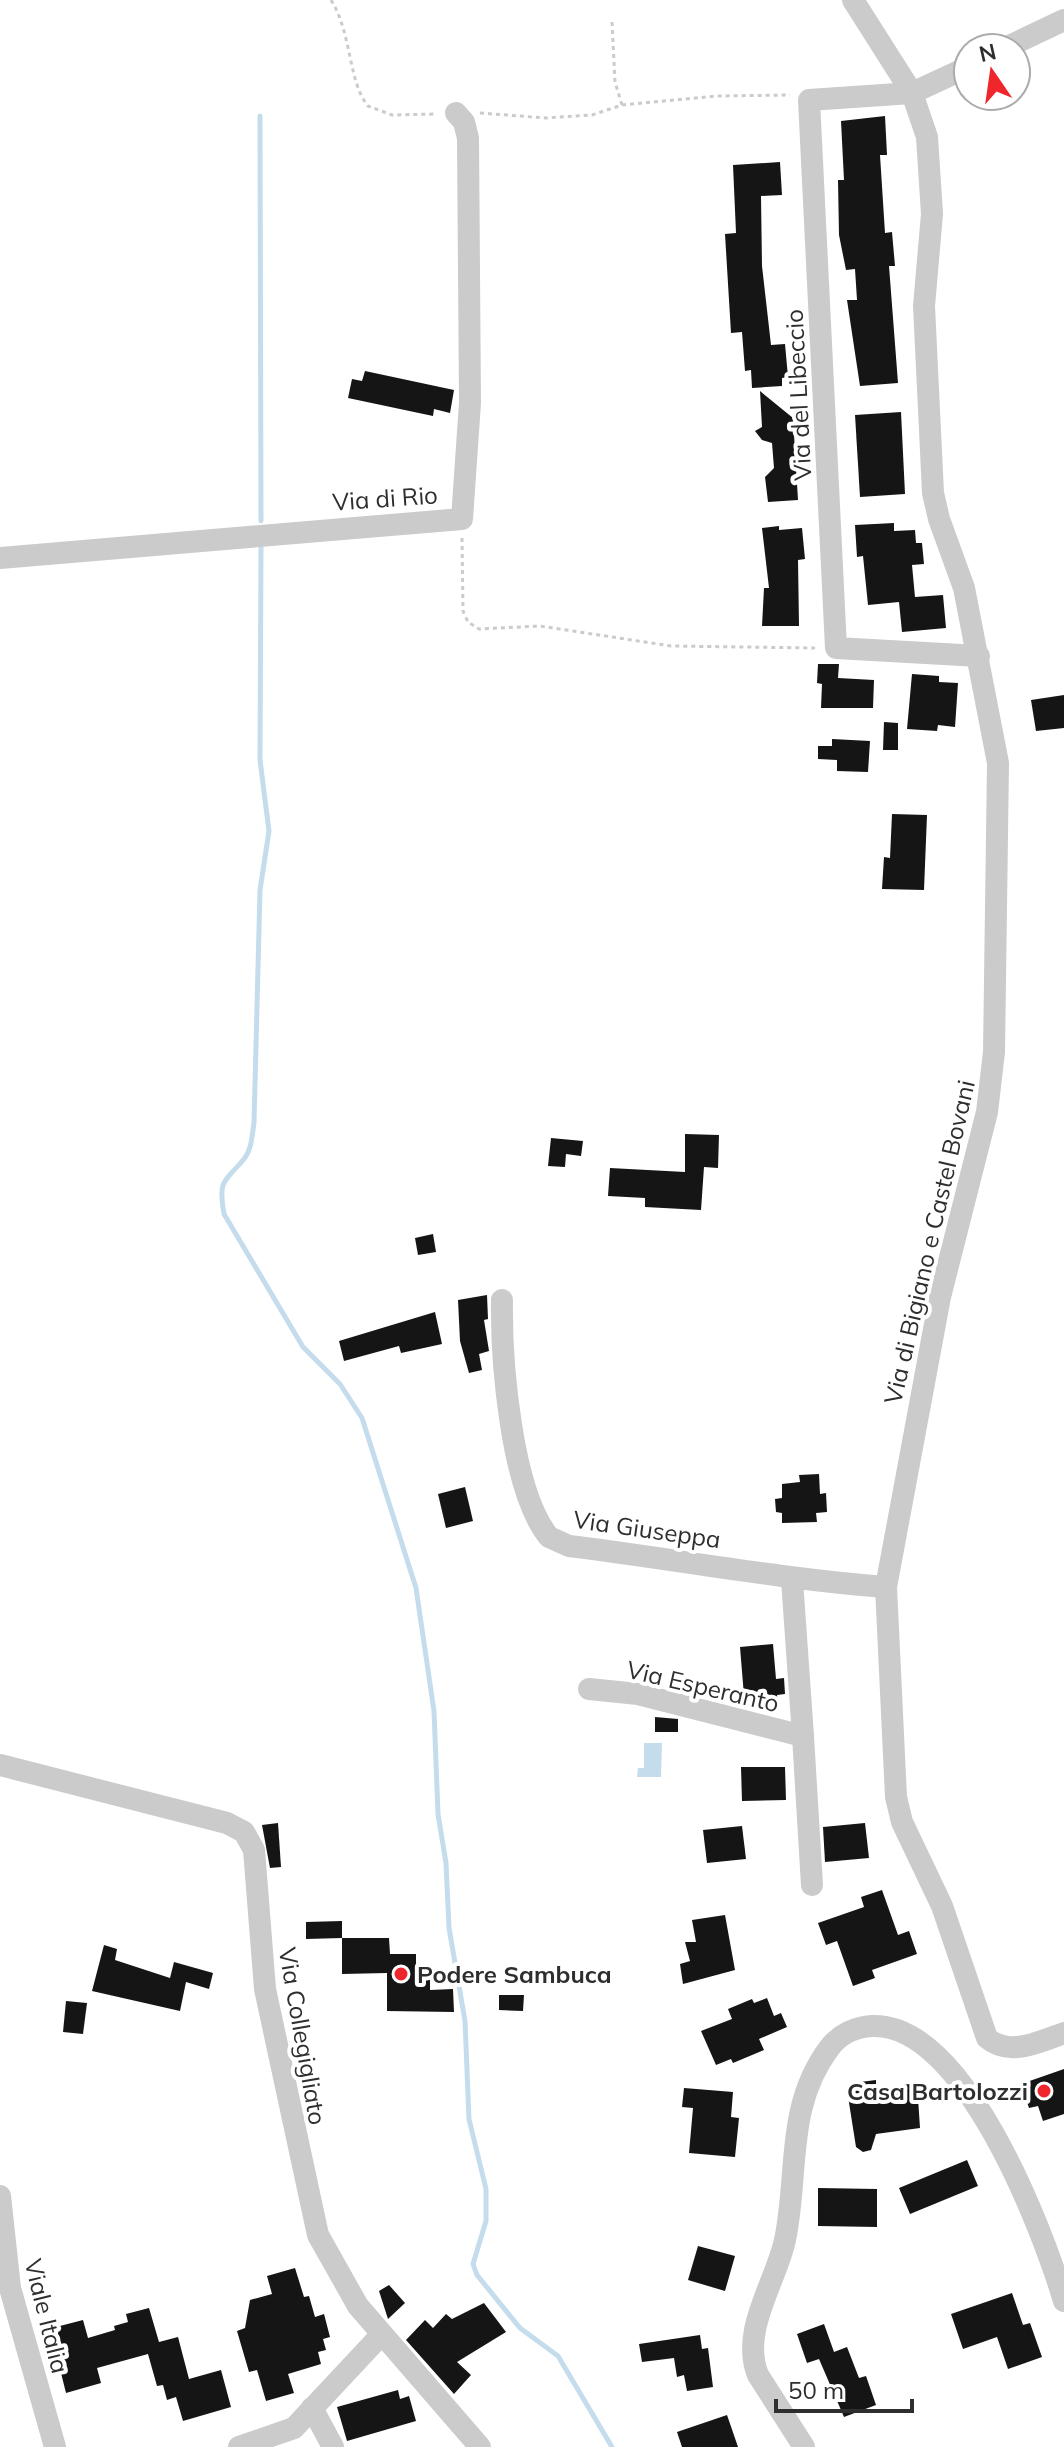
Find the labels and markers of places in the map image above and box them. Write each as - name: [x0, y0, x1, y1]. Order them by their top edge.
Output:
- place label: Podere Sambuca: [417, 1959, 612, 1989]
- marker: Podere Sambuca: [392, 1965, 410, 1983]
- place label: Casa Bartolozzi: [847, 2076, 1028, 2106]
- marker: Casa Bartolozzi: [1035, 2082, 1053, 2100]

